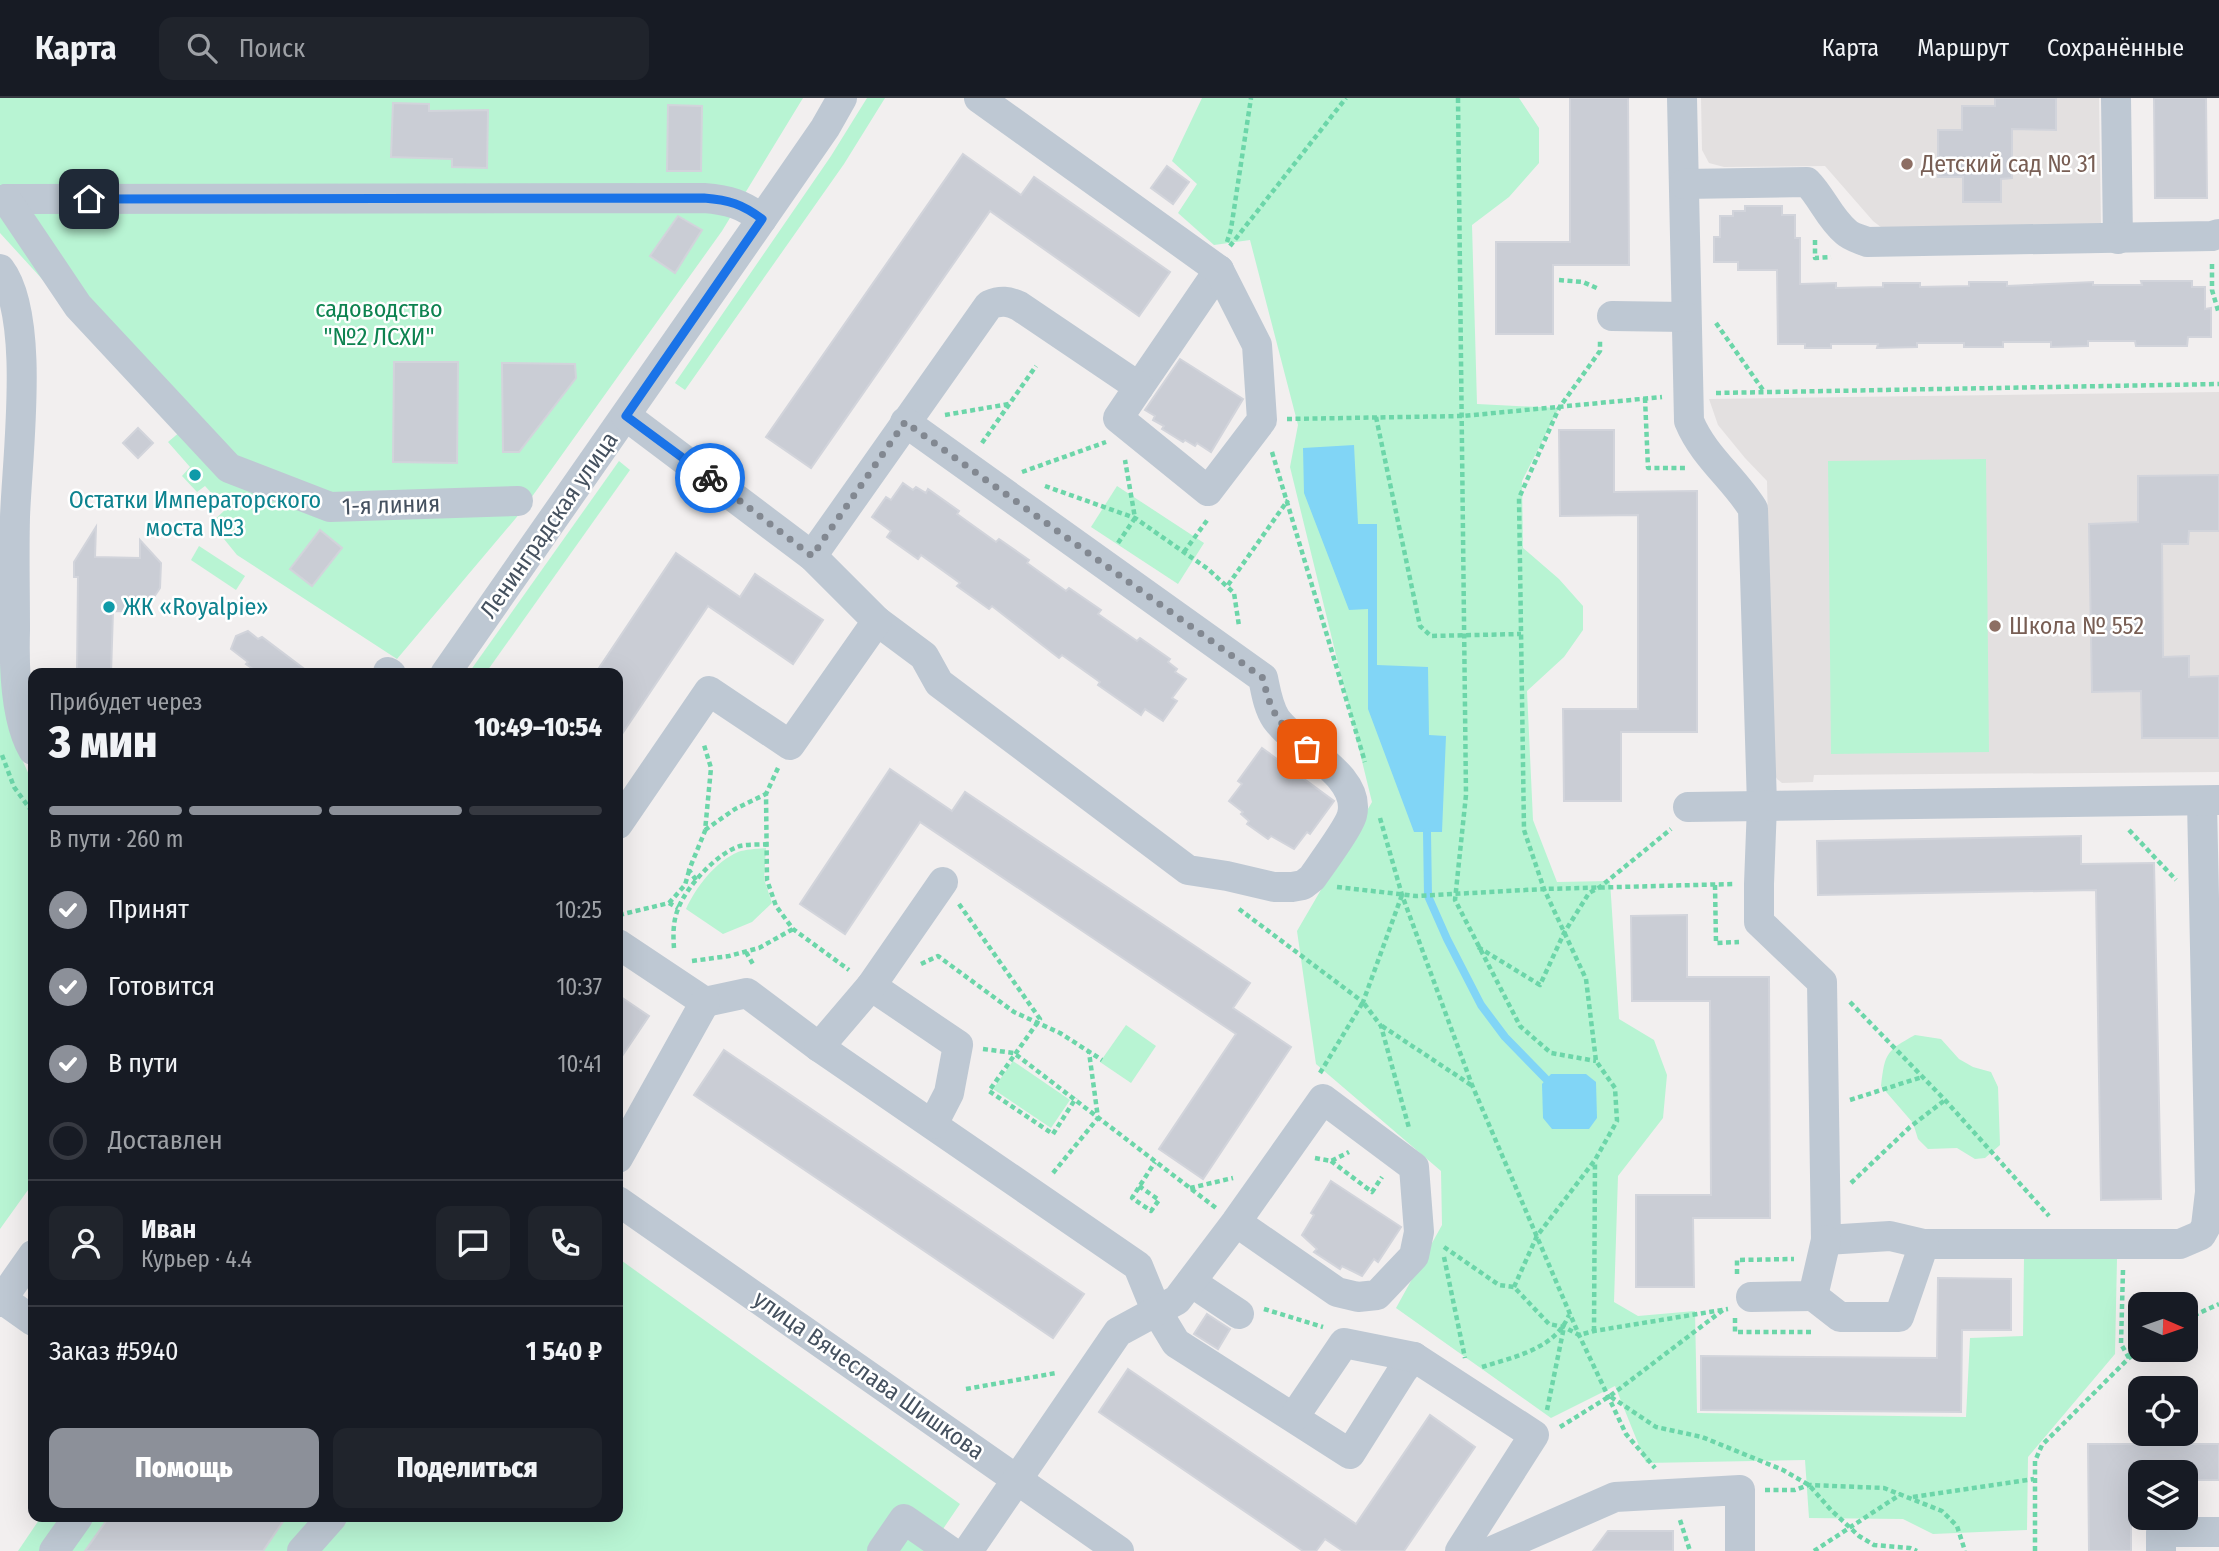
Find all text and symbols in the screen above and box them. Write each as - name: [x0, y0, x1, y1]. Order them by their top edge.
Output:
- search box: [159, 17, 649, 80]
- text: Карта: [35, 28, 117, 68]
- icon: search: [183, 29, 221, 67]
- text: Поиск: [239, 33, 305, 64]
- text: Карта: [1822, 34, 1879, 62]
- text: Маршрут: [1917, 34, 2009, 62]
- text: Сохранённые: [2047, 34, 2184, 62]
- place label: Детский сад № 31: [1920, 150, 2097, 178]
- marker: Детский сад № 31: [1899, 156, 1915, 172]
- pin: [59, 169, 119, 229]
- icon: home: [70, 180, 108, 218]
- park label: садоводство "№2 ЛСХИ": [315, 295, 443, 351]
- street label: Ленинградская улица: [474, 427, 624, 623]
- courier: [675, 443, 745, 513]
- icon: bike: [691, 459, 729, 497]
- marker: Остатки Императорского моста №3: [187, 467, 203, 483]
- place label: Остатки Императорского моста №3: [69, 486, 321, 542]
- street label: 1-я линия: [341, 489, 441, 521]
- place label: ЖК «Royalpie»: [123, 593, 269, 621]
- marker: ЖК «Royalpie»: [101, 599, 117, 615]
- place label: Школа № 552: [2009, 612, 2144, 640]
- marker: Школа № 552: [1987, 618, 2003, 634]
- text: Прибудет через: [49, 688, 202, 716]
- text: 10:49–10:54: [474, 712, 602, 743]
- text: 3 мин: [49, 714, 157, 769]
- pin: [1277, 719, 1337, 779]
- icon: bag: [1288, 730, 1326, 768]
- text: В пути · 260 m: [49, 825, 183, 853]
- icon: check: [49, 891, 87, 929]
- text: Принят: [108, 894, 189, 925]
- text: 10:25: [555, 896, 602, 924]
- icon: check: [49, 968, 87, 1006]
- text: Готовится: [108, 971, 215, 1002]
- text: 10:37: [556, 973, 602, 1001]
- icon: check: [49, 1045, 87, 1083]
- text: В пути: [108, 1048, 178, 1079]
- text: 10:41: [557, 1050, 602, 1078]
- text: Доставлен: [108, 1125, 223, 1156]
- button: person: [49, 1206, 123, 1280]
- button: chat: [436, 1206, 510, 1280]
- button: phone: [528, 1206, 602, 1280]
- text: Иван: [141, 1214, 196, 1245]
- text: Курьер · 4.4: [141, 1245, 252, 1273]
- street label: улица Вячеслава Шишкова: [748, 1285, 990, 1465]
- north arrow: [2128, 1292, 2198, 1362]
- map controls: [2128, 1292, 2198, 1530]
- text: Заказ #5940: [49, 1336, 179, 1367]
- text: 1 540 ₽: [526, 1336, 602, 1367]
- button: locate: [2128, 1376, 2198, 1446]
- button: Помощь: [49, 1428, 319, 1508]
- button: Поделиться: [333, 1428, 602, 1508]
- button: layers: [2128, 1460, 2198, 1530]

